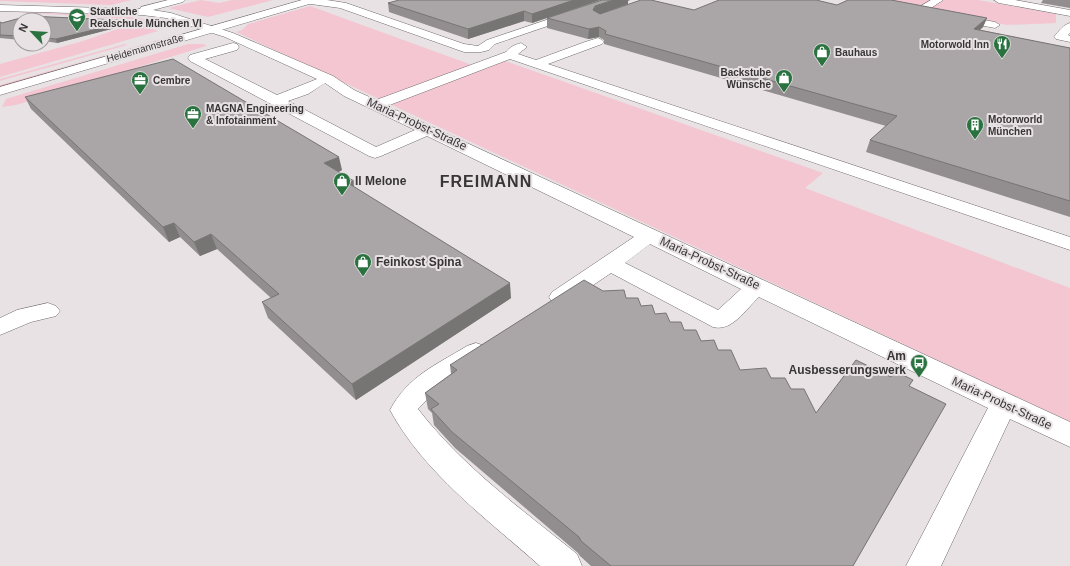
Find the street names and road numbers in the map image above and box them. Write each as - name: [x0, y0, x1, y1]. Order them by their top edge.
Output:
- street label: Heidemannstraße: [105, 32, 185, 64]
- street label: Maria-Probst-Straße: [365, 95, 470, 153]
- street label: Maria-Probst-Straße: [658, 234, 763, 292]
- street label: Maria-Probst-Straße: [950, 374, 1055, 432]

